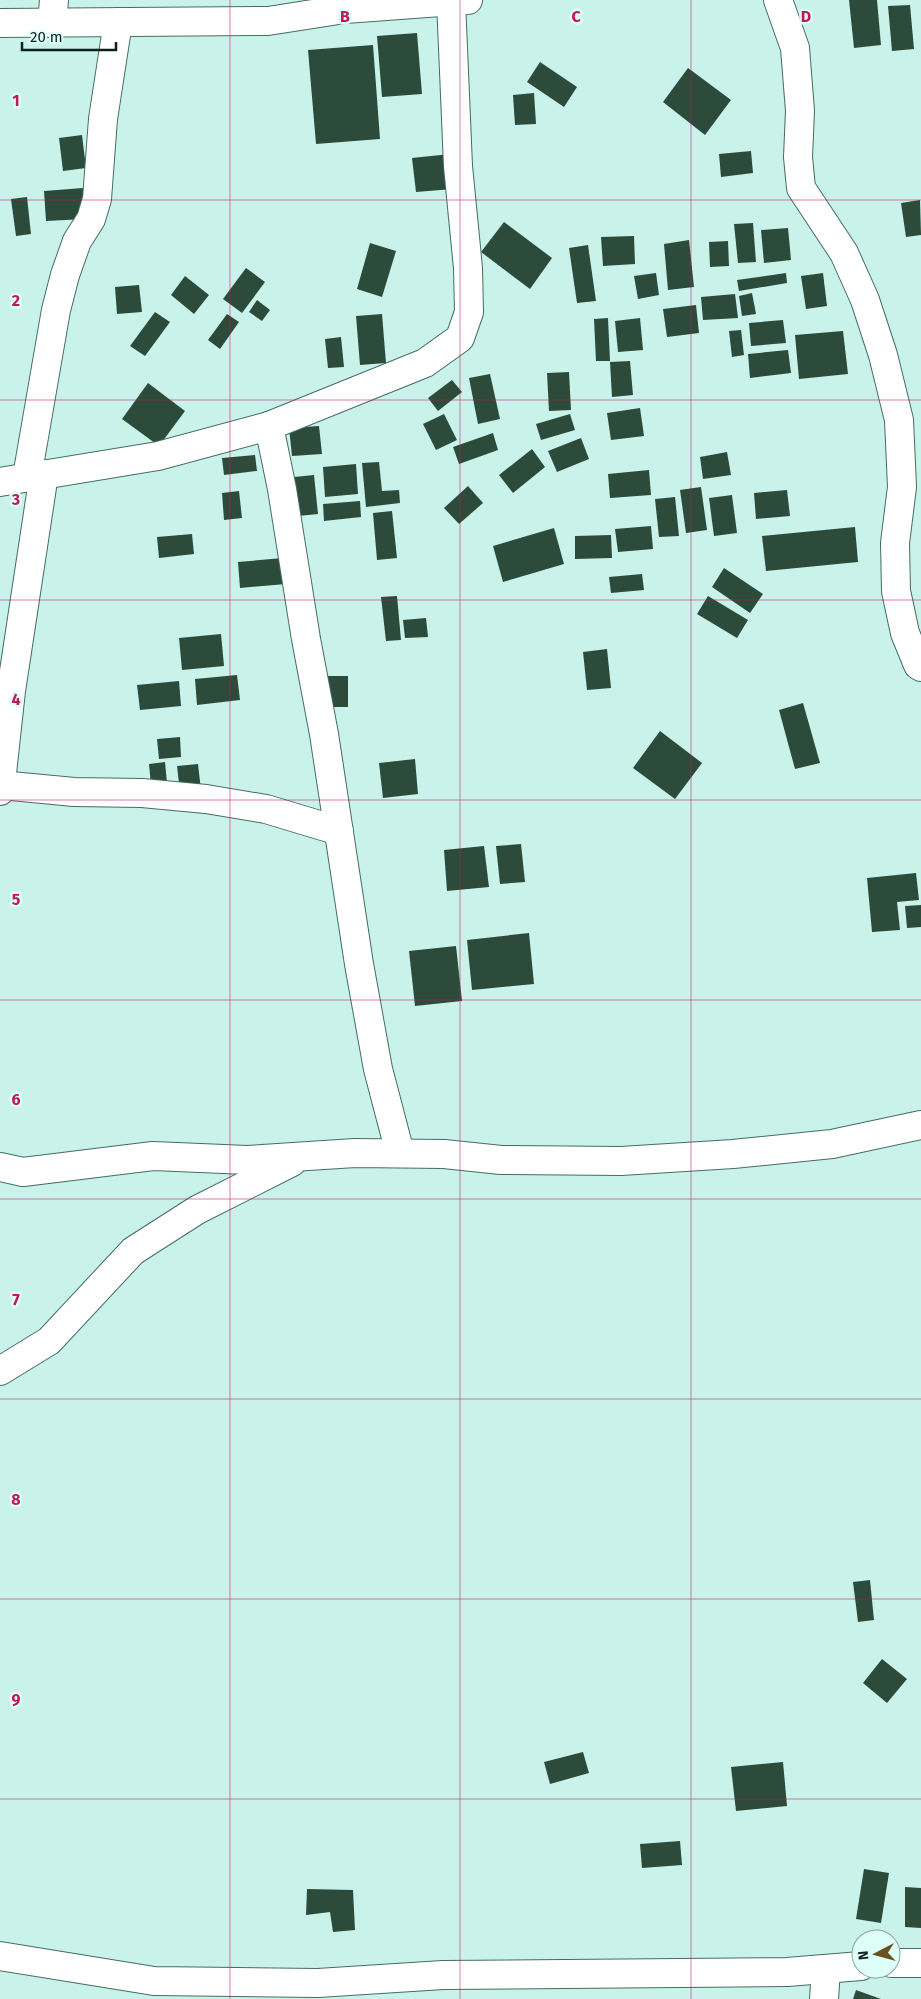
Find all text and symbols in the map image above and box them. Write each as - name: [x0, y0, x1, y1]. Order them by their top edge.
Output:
- text: B: [340, 7, 350, 26]
- text: C: [571, 7, 581, 26]
- text: D: [801, 7, 811, 26]
- scale bar: [22, 20, 116, 52]
- text: 20 m: [30, 28, 63, 46]
- text: 1: [12, 91, 20, 110]
- text: 2: [12, 291, 20, 310]
- text: 3: [11, 490, 20, 509]
- text: 4: [11, 690, 21, 709]
- text: 5: [12, 890, 21, 909]
- text: 6: [11, 1090, 21, 1109]
- text: 7: [12, 1290, 20, 1309]
- text: 8: [11, 1490, 21, 1509]
- text: 9: [12, 1690, 21, 1709]
- north arrow: [851, 1929, 901, 1979]
- text: N: [855, 1950, 873, 1961]

